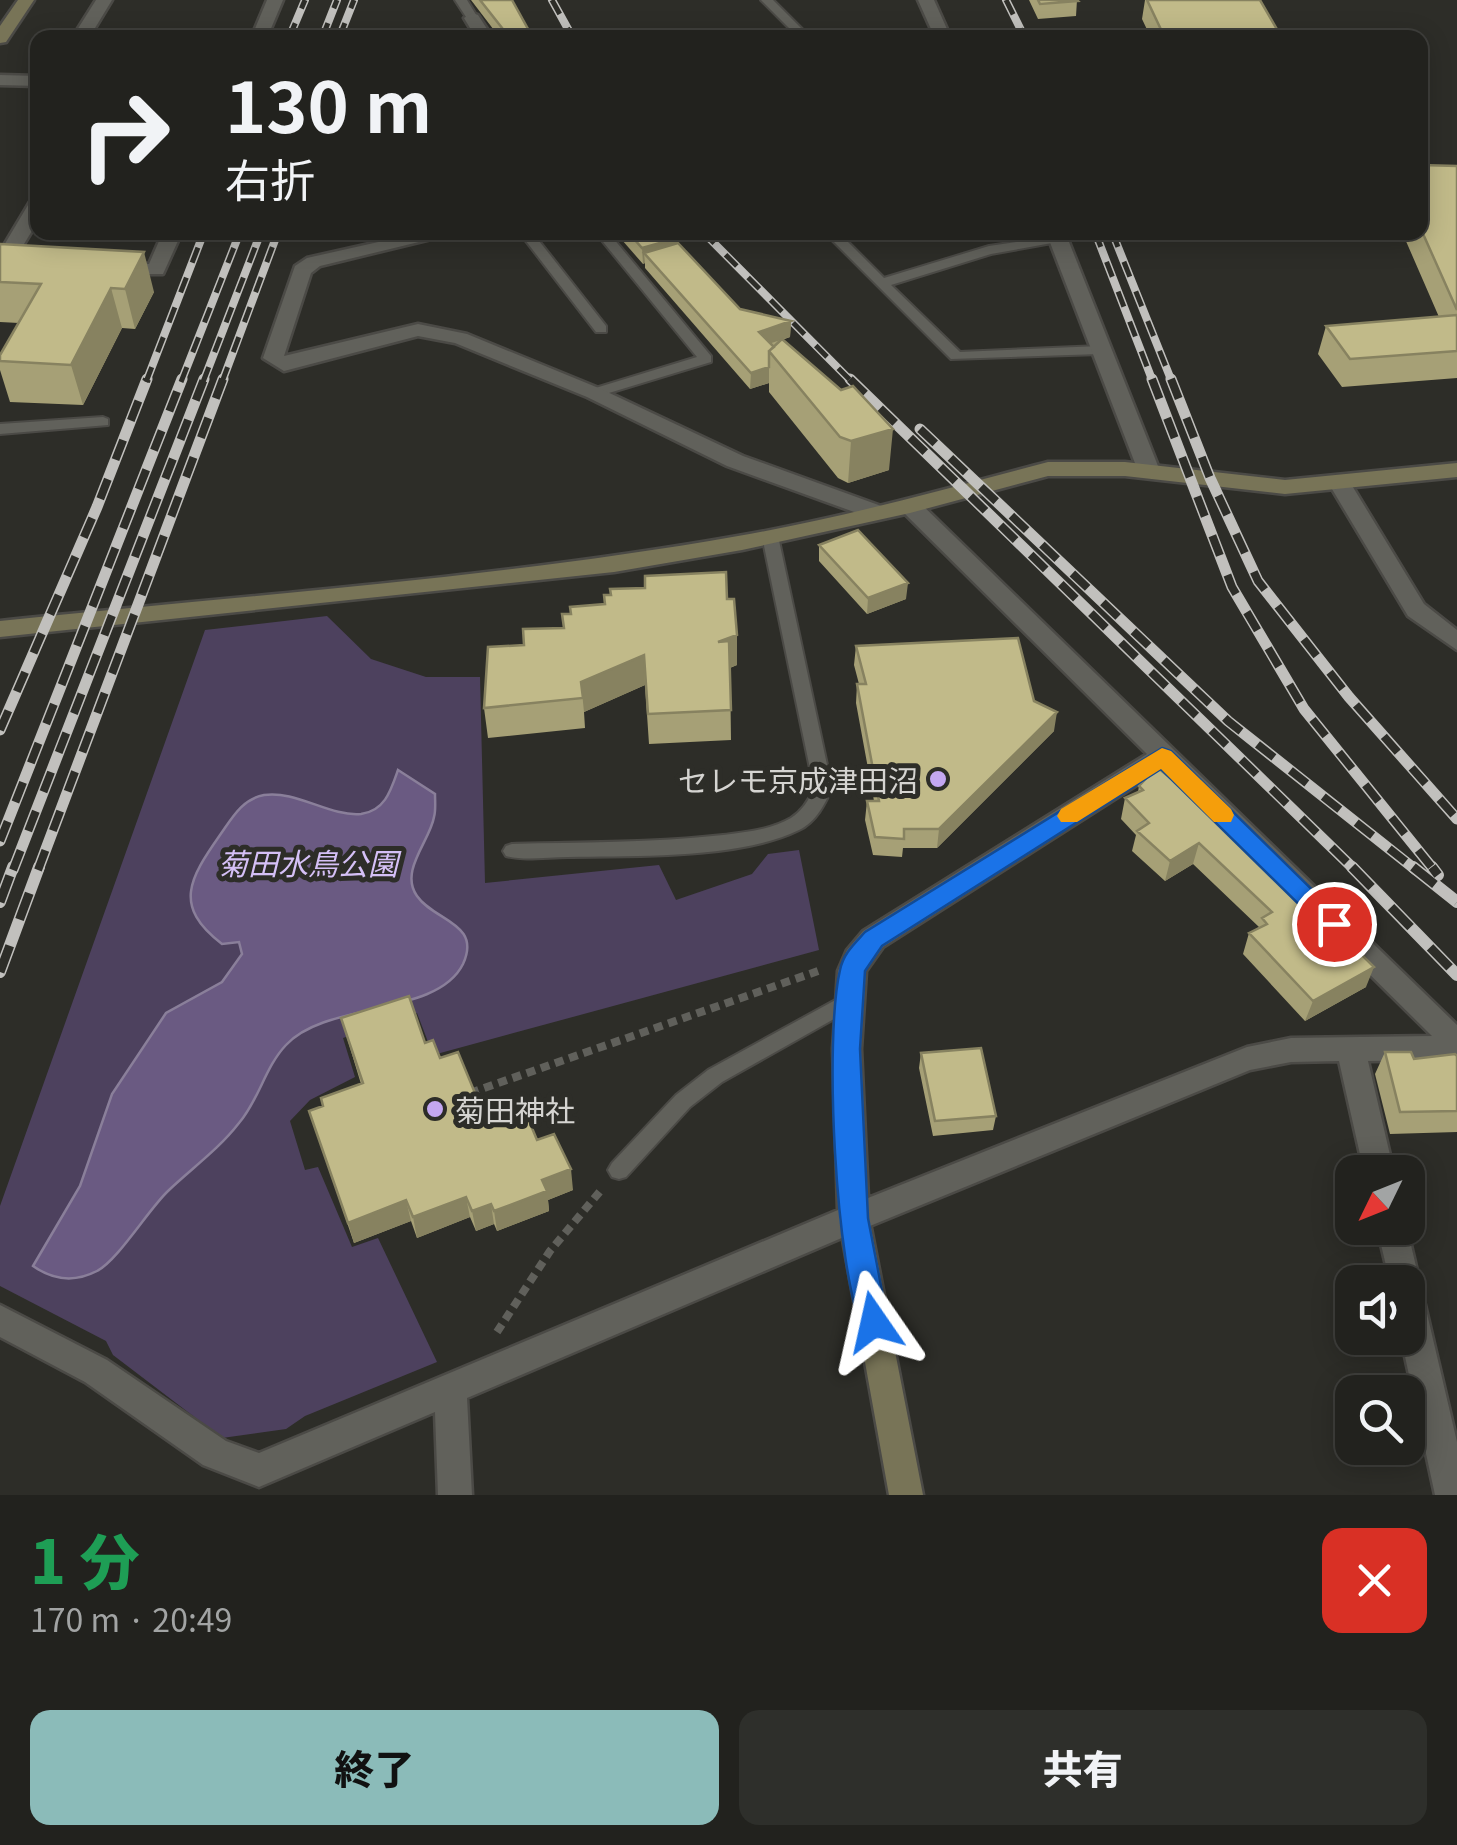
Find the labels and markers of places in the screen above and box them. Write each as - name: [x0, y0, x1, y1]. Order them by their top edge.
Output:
- place label: セレモ京成津田沼: [678, 757, 918, 801]
- marker: セレモ京成津田沼: [927, 768, 949, 790]
- pin: [1292, 882, 1377, 967]
- place label: 菊田神社: [455, 1087, 575, 1131]
- marker: 菊田神社: [424, 1098, 446, 1120]

